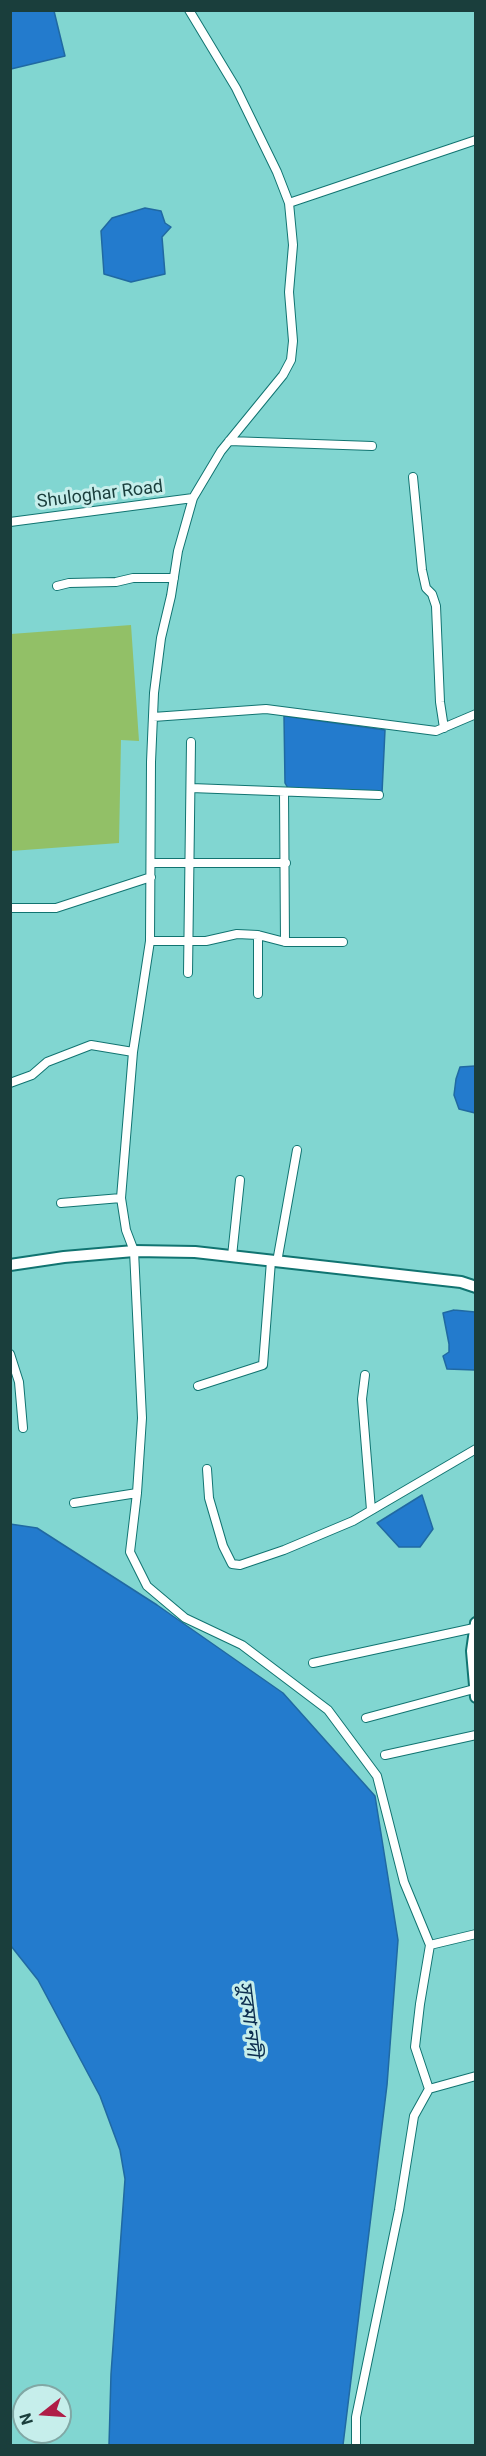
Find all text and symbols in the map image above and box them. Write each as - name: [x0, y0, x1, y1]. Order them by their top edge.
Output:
- street label: Shuloghar Road: [36, 477, 164, 513]
- water label: সুরমা নদী: [232, 1980, 264, 2058]
- north arrow: [12, 2384, 72, 2444]
- text: N: [15, 2411, 37, 2427]

